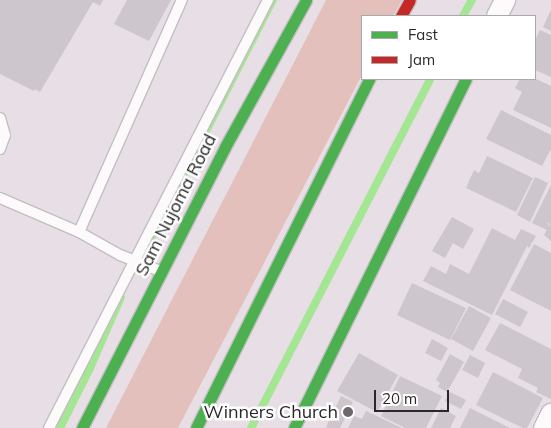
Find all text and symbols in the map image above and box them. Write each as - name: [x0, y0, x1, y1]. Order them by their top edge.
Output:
- legend: [361, 15, 536, 80]
- text: Fast: [408, 25, 438, 44]
- text: Jam: [408, 50, 435, 69]
- street label: Sam Nujoma Road: [131, 130, 221, 280]
- scale bar: [376, 380, 451, 412]
- text: 20 m: [382, 389, 417, 408]
- place label: Winners Church: [204, 401, 338, 423]
- marker: Winners Church: [342, 406, 354, 418]

